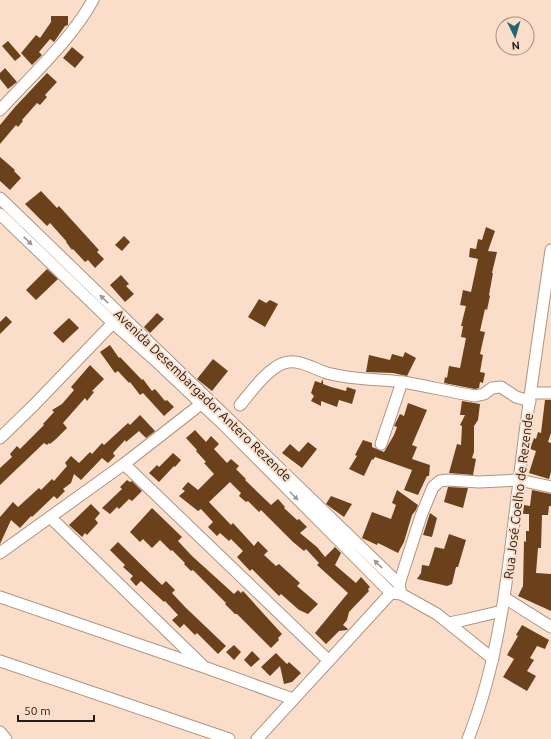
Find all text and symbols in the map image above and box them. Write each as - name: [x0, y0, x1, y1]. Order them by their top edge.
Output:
- north arrow: [495, 16, 535, 56]
- text: N: [511, 40, 520, 52]
- one-way arrow: [23, 236, 33, 246]
- one-way arrow: [99, 294, 109, 304]
- street label: Avenida Desembargador Antero Rezende: [112, 306, 294, 484]
- street label: Rua José Coelho de Rezende: [501, 412, 535, 580]
- one-way arrow: [289, 491, 298, 501]
- one-way arrow: [373, 560, 383, 569]
- scale bar: [18, 697, 94, 723]
- text: 50 m: [24, 704, 51, 717]

